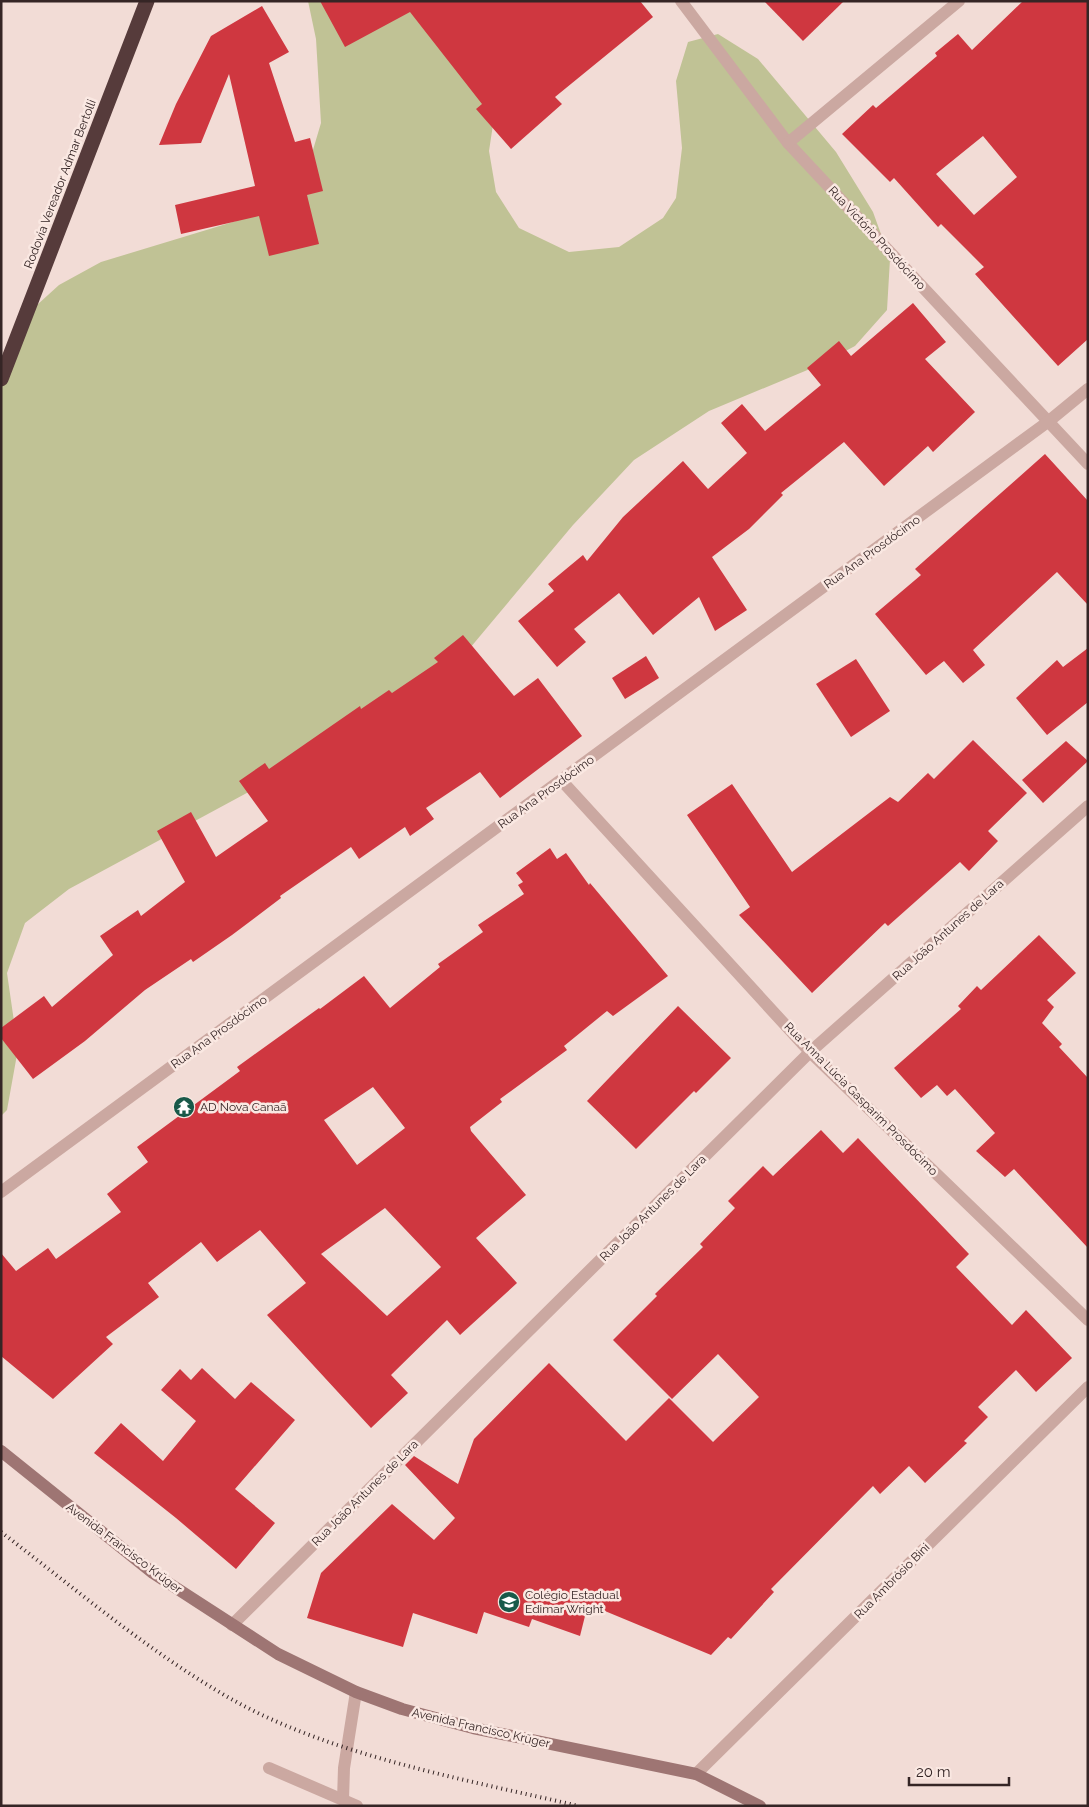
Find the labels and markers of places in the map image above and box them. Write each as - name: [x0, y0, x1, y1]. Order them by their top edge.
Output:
- temple icon: AD Nova Canaã: [172, 1095, 196, 1119]
- place label: AD Nova Canaã: [200, 1100, 287, 1114]
- place label: Colégio Estadual Edimar Wright: [525, 1588, 620, 1616]
- school or university icon: Colégio Estadual Edimar Wright: [497, 1590, 521, 1614]

